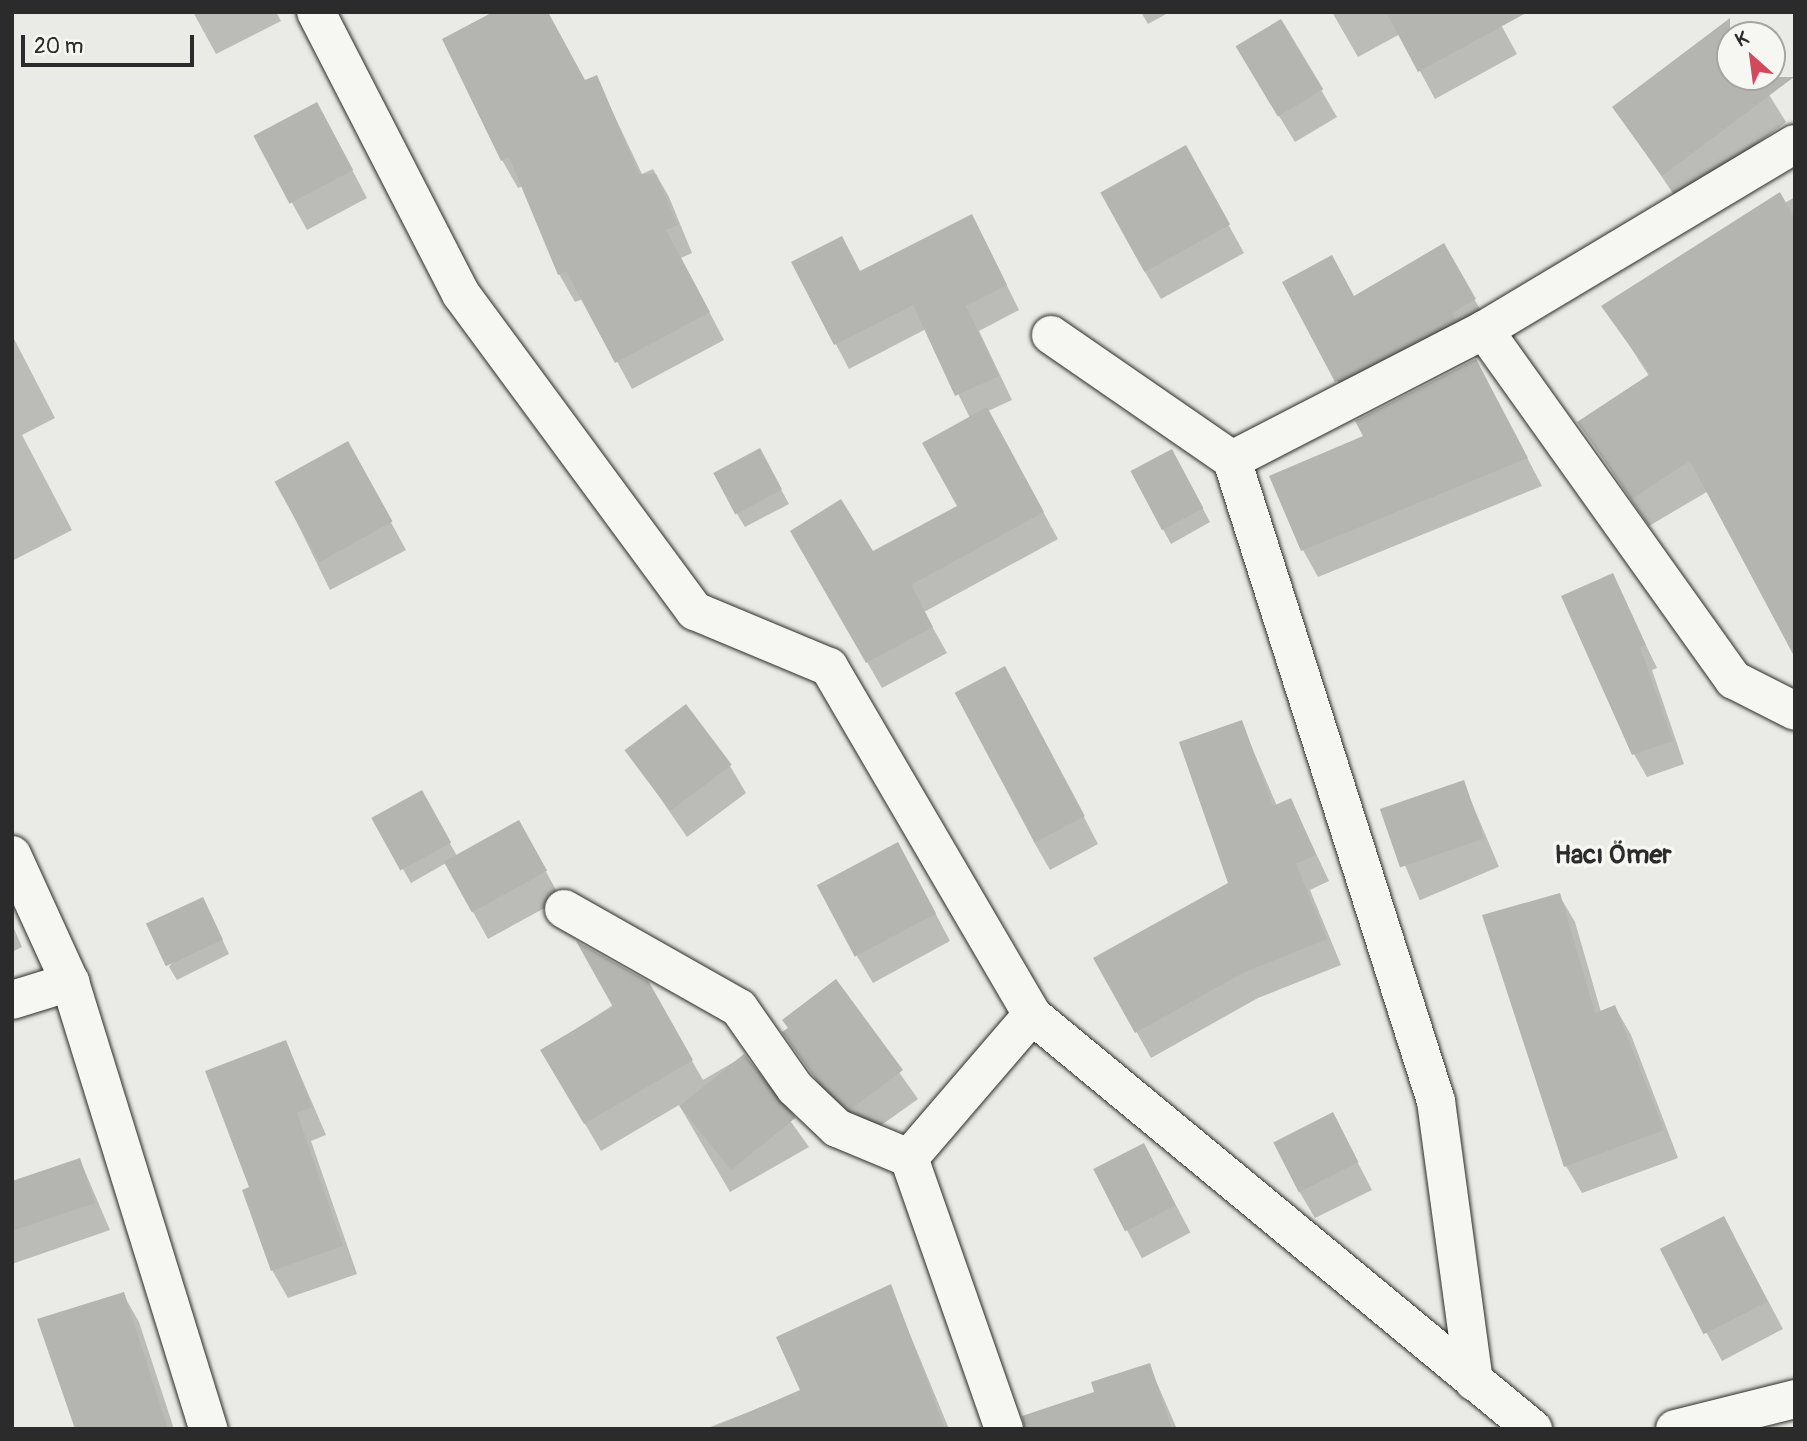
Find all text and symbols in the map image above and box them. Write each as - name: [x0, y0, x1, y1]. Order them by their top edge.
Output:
- scale bar: [24, 21, 198, 65]
- north arrow: [1716, 21, 1786, 91]
- text: K: [1731, 26, 1753, 53]
- text: 20 m: [34, 33, 83, 60]
- district label: Hacı Ömer: [1554, 840, 1672, 872]

